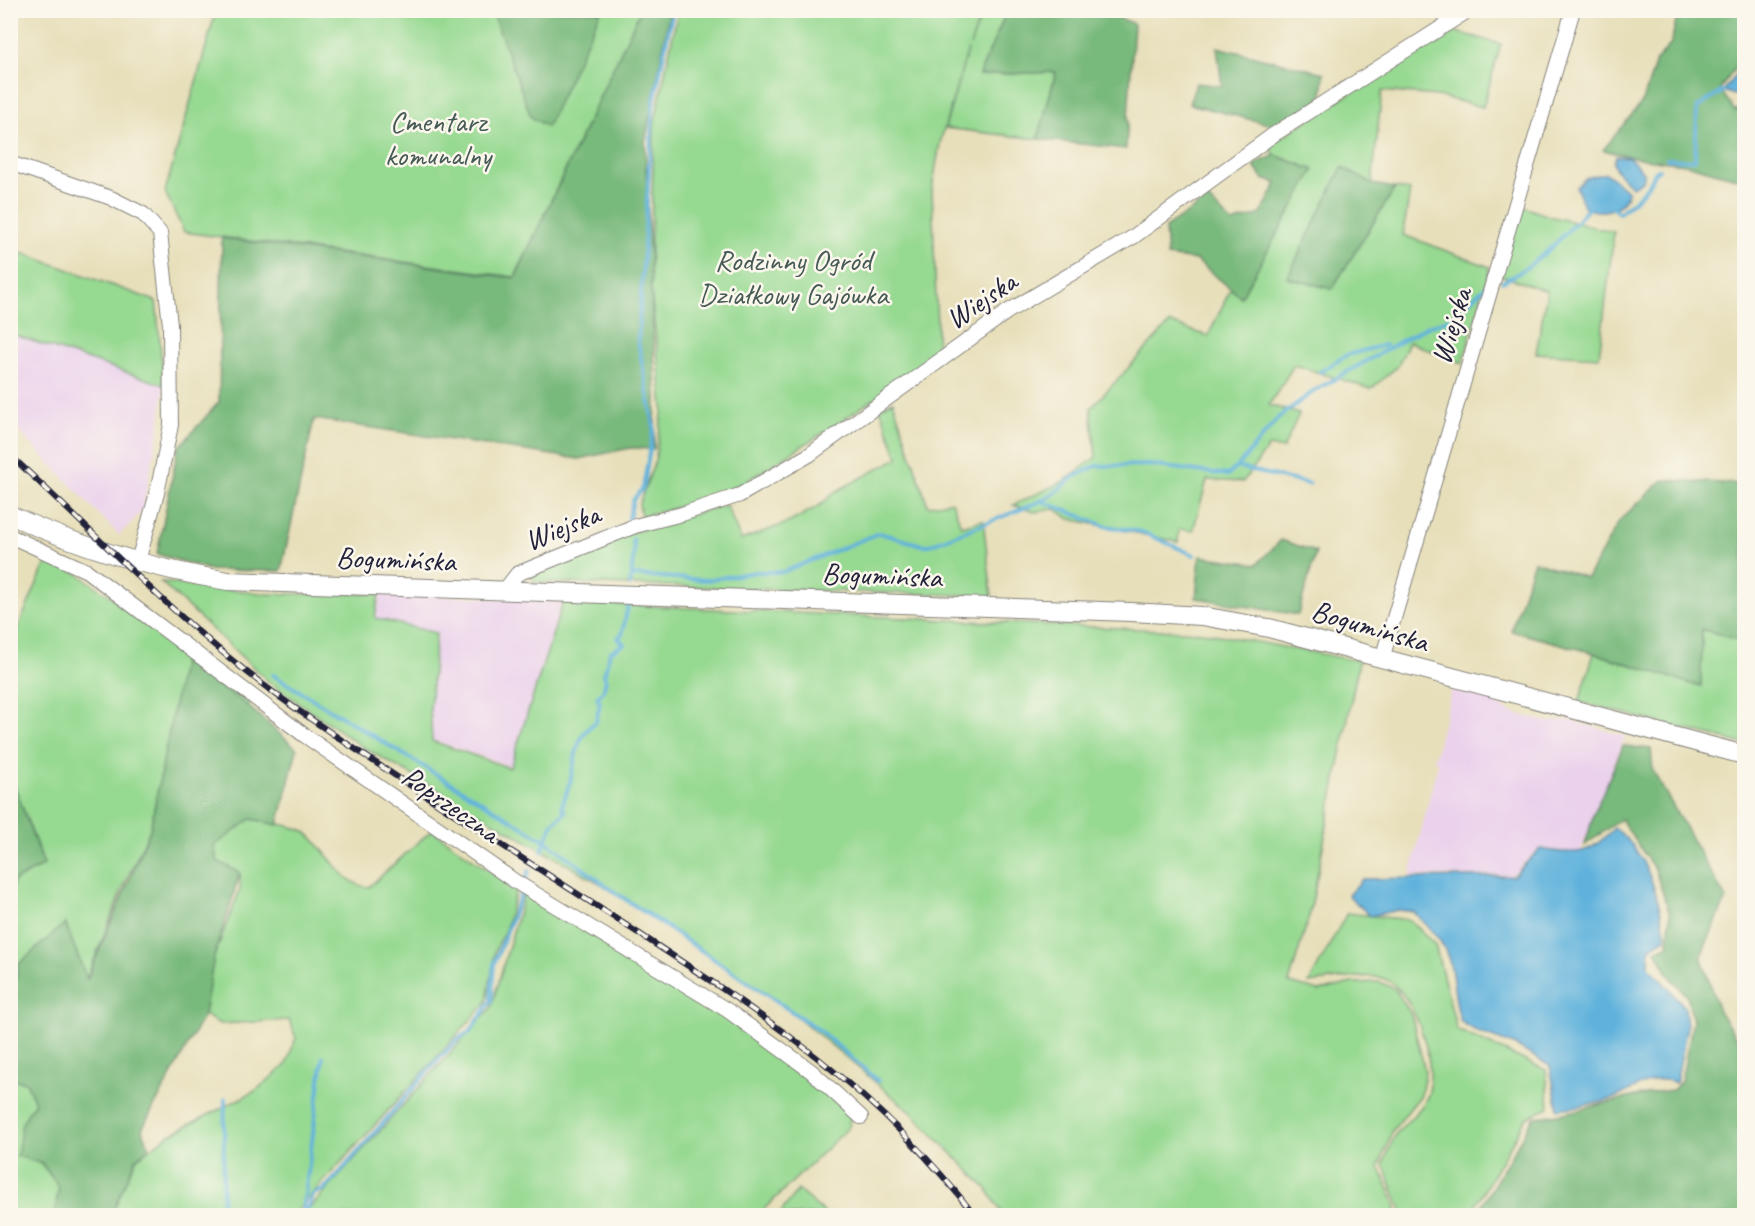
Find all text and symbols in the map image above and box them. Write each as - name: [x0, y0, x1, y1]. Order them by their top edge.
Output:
- park label: Cmentarz komunalny: [385, 102, 494, 174]
- park label: Rodzinny Ogród Działkowy Gajówka: [698, 241, 890, 313]
- street label: Wiejska: [938, 261, 1026, 337]
- street label: Wiejska: [1422, 281, 1481, 369]
- street label: Wiejska: [519, 494, 608, 559]
- street label: Bogumińska: [336, 538, 458, 580]
- street label: Bogumińska: [822, 554, 944, 596]
- street label: Bogumińska: [1307, 591, 1435, 661]
- street label: Poprzeczna: [395, 757, 510, 853]

